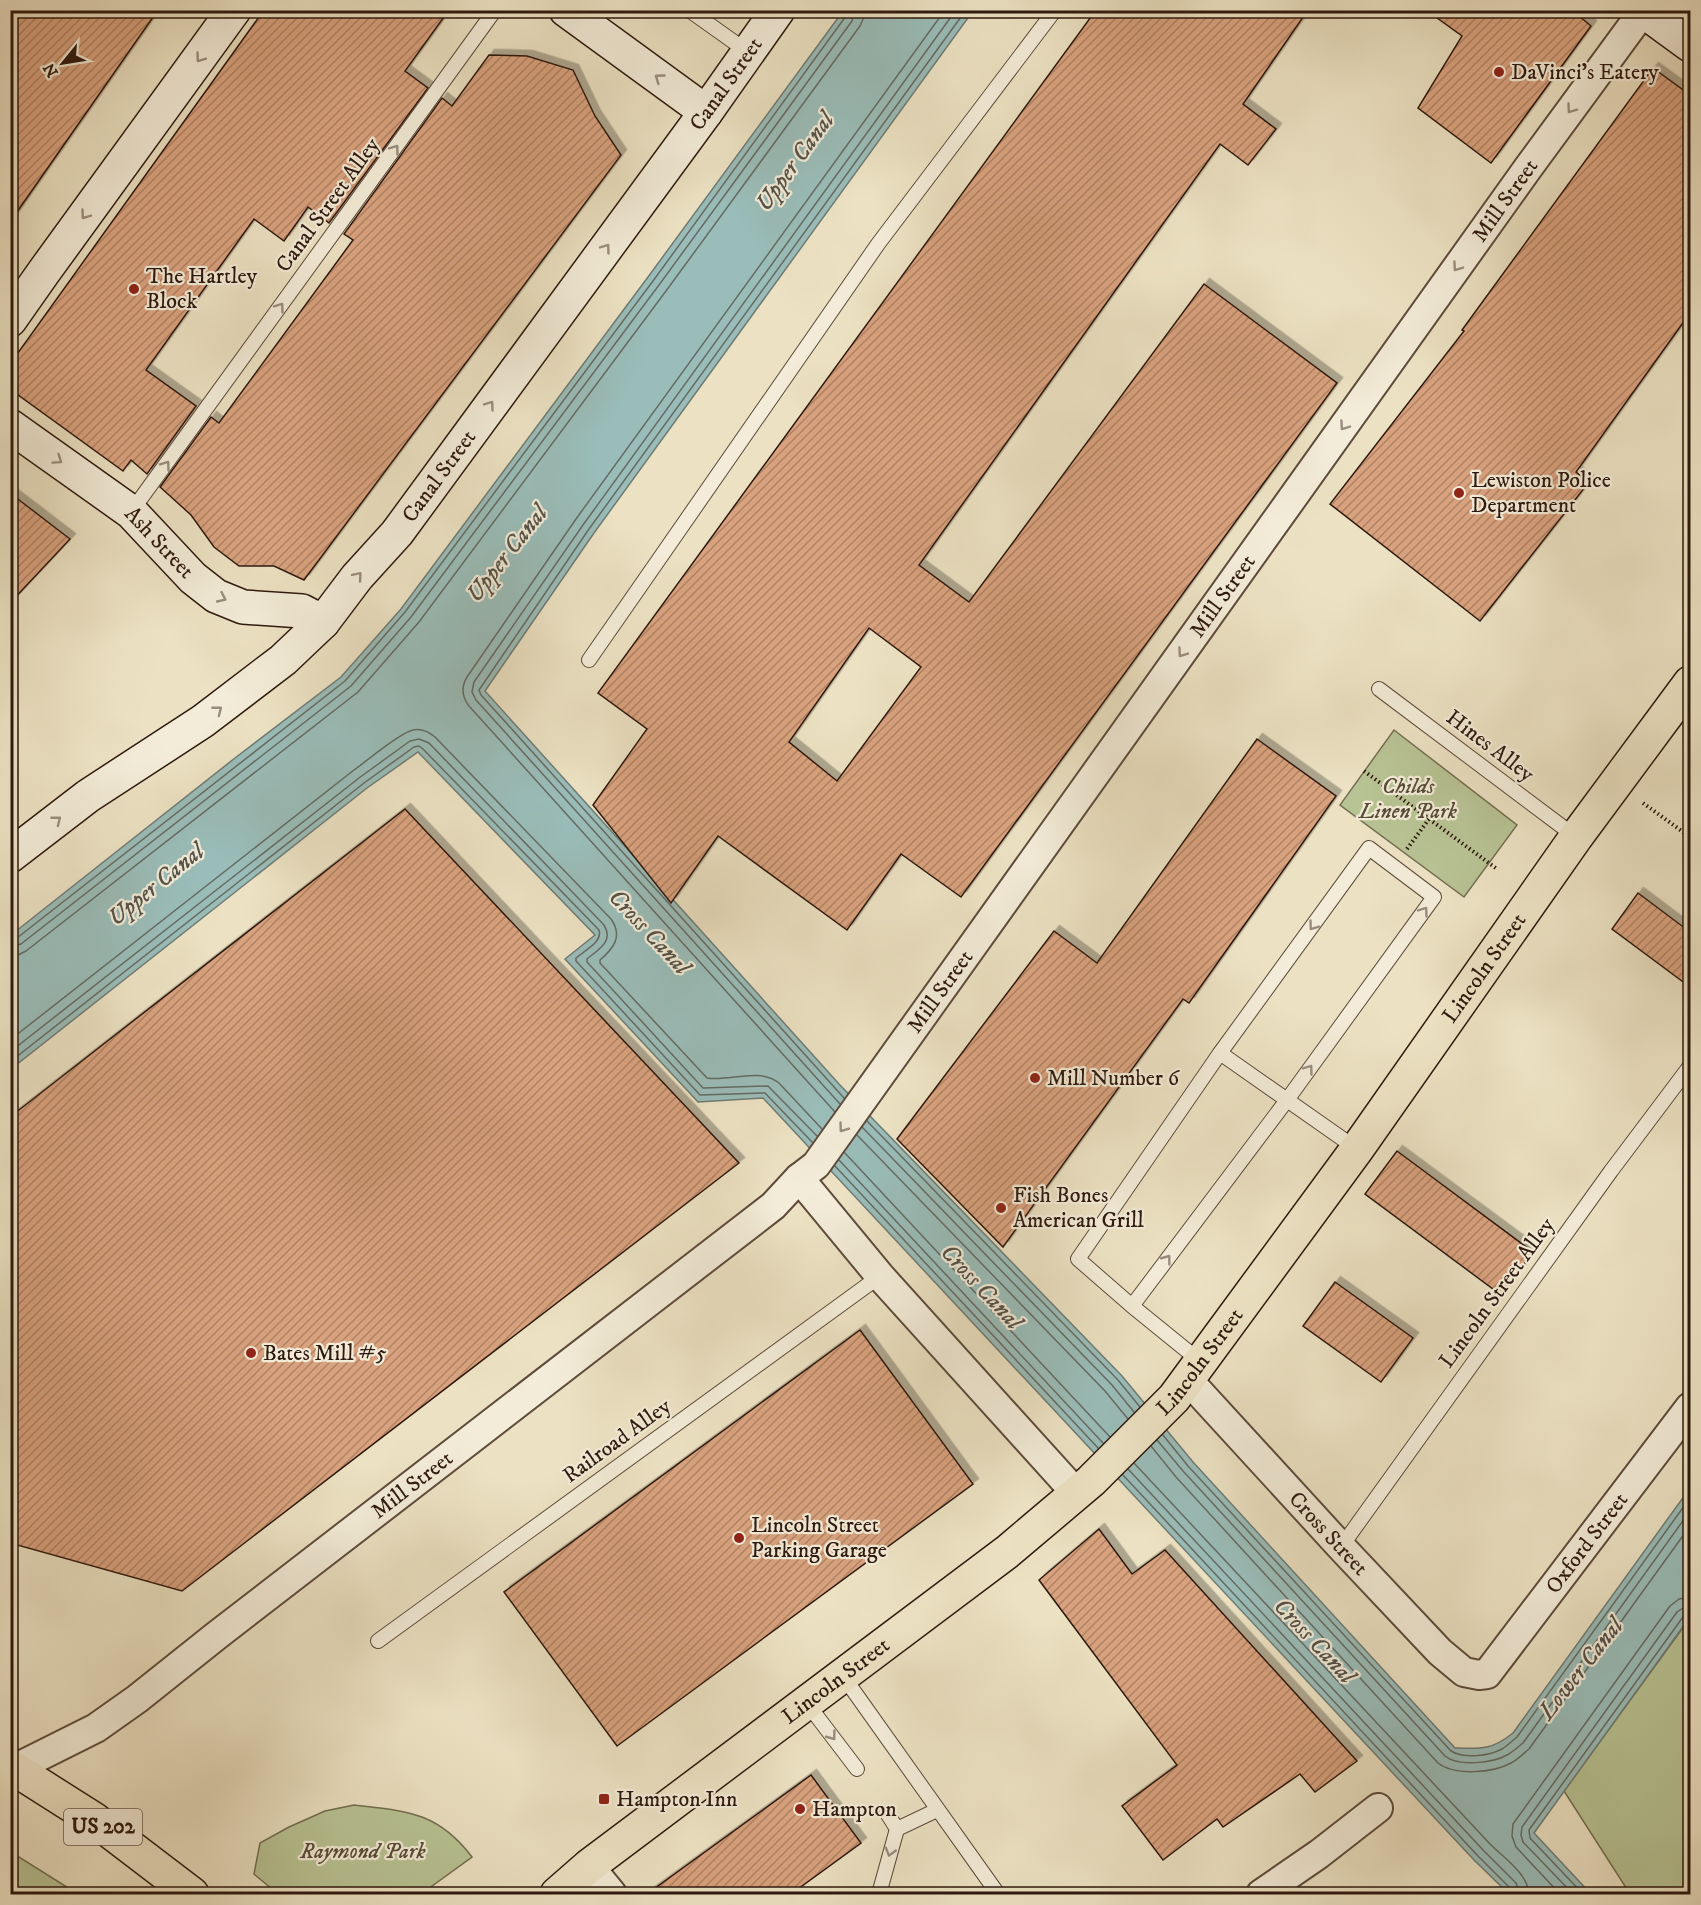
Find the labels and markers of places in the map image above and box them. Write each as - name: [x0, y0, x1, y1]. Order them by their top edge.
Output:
- place label: DaVinci's Eatery: [1511, 59, 1659, 86]
- marker: DaVinci's Eatery: [1492, 65, 1506, 79]
- place label: The Hartley Block: [146, 263, 258, 315]
- marker: The Hartley Block: [127, 282, 141, 296]
- place label: Lewiston Police Department: [1471, 467, 1611, 519]
- marker: Lewiston Police Department: [1452, 486, 1466, 500]
- place label: Mill Number 6: [1047, 1065, 1181, 1092]
- marker: Mill Number 6: [1028, 1071, 1042, 1085]
- place label: Fish Bones American Grill: [1013, 1182, 1144, 1234]
- marker: Fish Bones American Grill: [994, 1201, 1008, 1215]
- place label: Bates Mill #5: [263, 1340, 387, 1367]
- marker: Bates Mill #5: [244, 1346, 258, 1360]
- place label: Lincoln Street Parking Garage: [751, 1512, 887, 1564]
- marker: Lincoln Street Parking Garage: [732, 1531, 746, 1545]
- place label: Hampton Inn: [616, 1786, 738, 1813]
- marker: Hampton Inn: [597, 1792, 611, 1806]
- place label: Hampton: [812, 1796, 897, 1823]
- marker: Hampton: [793, 1802, 807, 1816]

